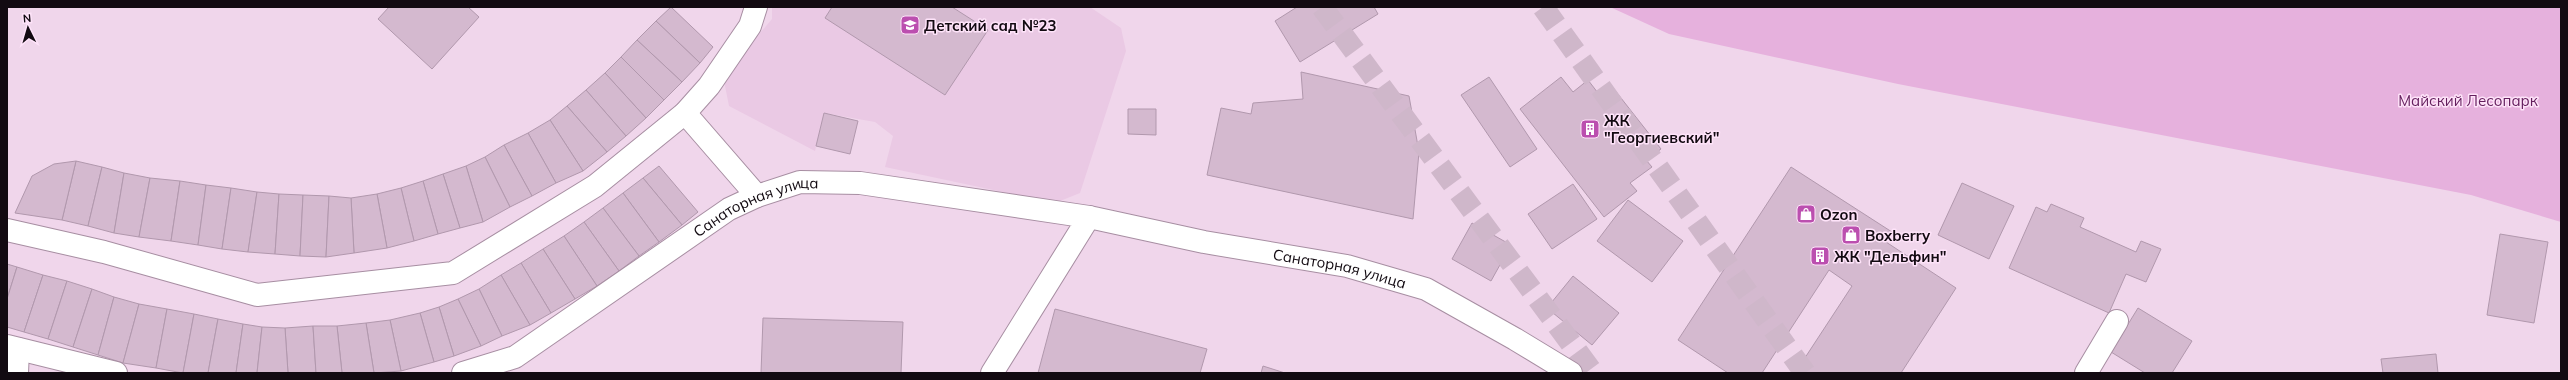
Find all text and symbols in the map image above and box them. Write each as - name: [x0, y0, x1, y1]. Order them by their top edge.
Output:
- north arrow: [8, 8, 48, 48]
- text: N: [22, 11, 32, 25]
- school or university icon: Детский сад №23: [899, 14, 921, 36]
- place label: Детский сад №23: [924, 16, 1056, 35]
- park label: Майский Лесопарк: [2398, 91, 2539, 110]
- place label: ЖК "Георгиевский": [1604, 111, 1719, 147]
- building icon: ЖК "Георгиевский": [1579, 118, 1601, 140]
- street label: Санаторная улица: [689, 173, 819, 241]
- shop icon: Ozon: [1795, 203, 1817, 225]
- place label: Ozon: [1820, 205, 1857, 224]
- shop icon: Boxberry: [1840, 224, 1862, 246]
- place label: Boxberry: [1865, 226, 1931, 245]
- street label: Санаторная улица: [1272, 244, 1409, 292]
- building icon: ЖК "Дельфин": [1809, 245, 1831, 267]
- place label: ЖК "Дельфин": [1834, 247, 1947, 266]

